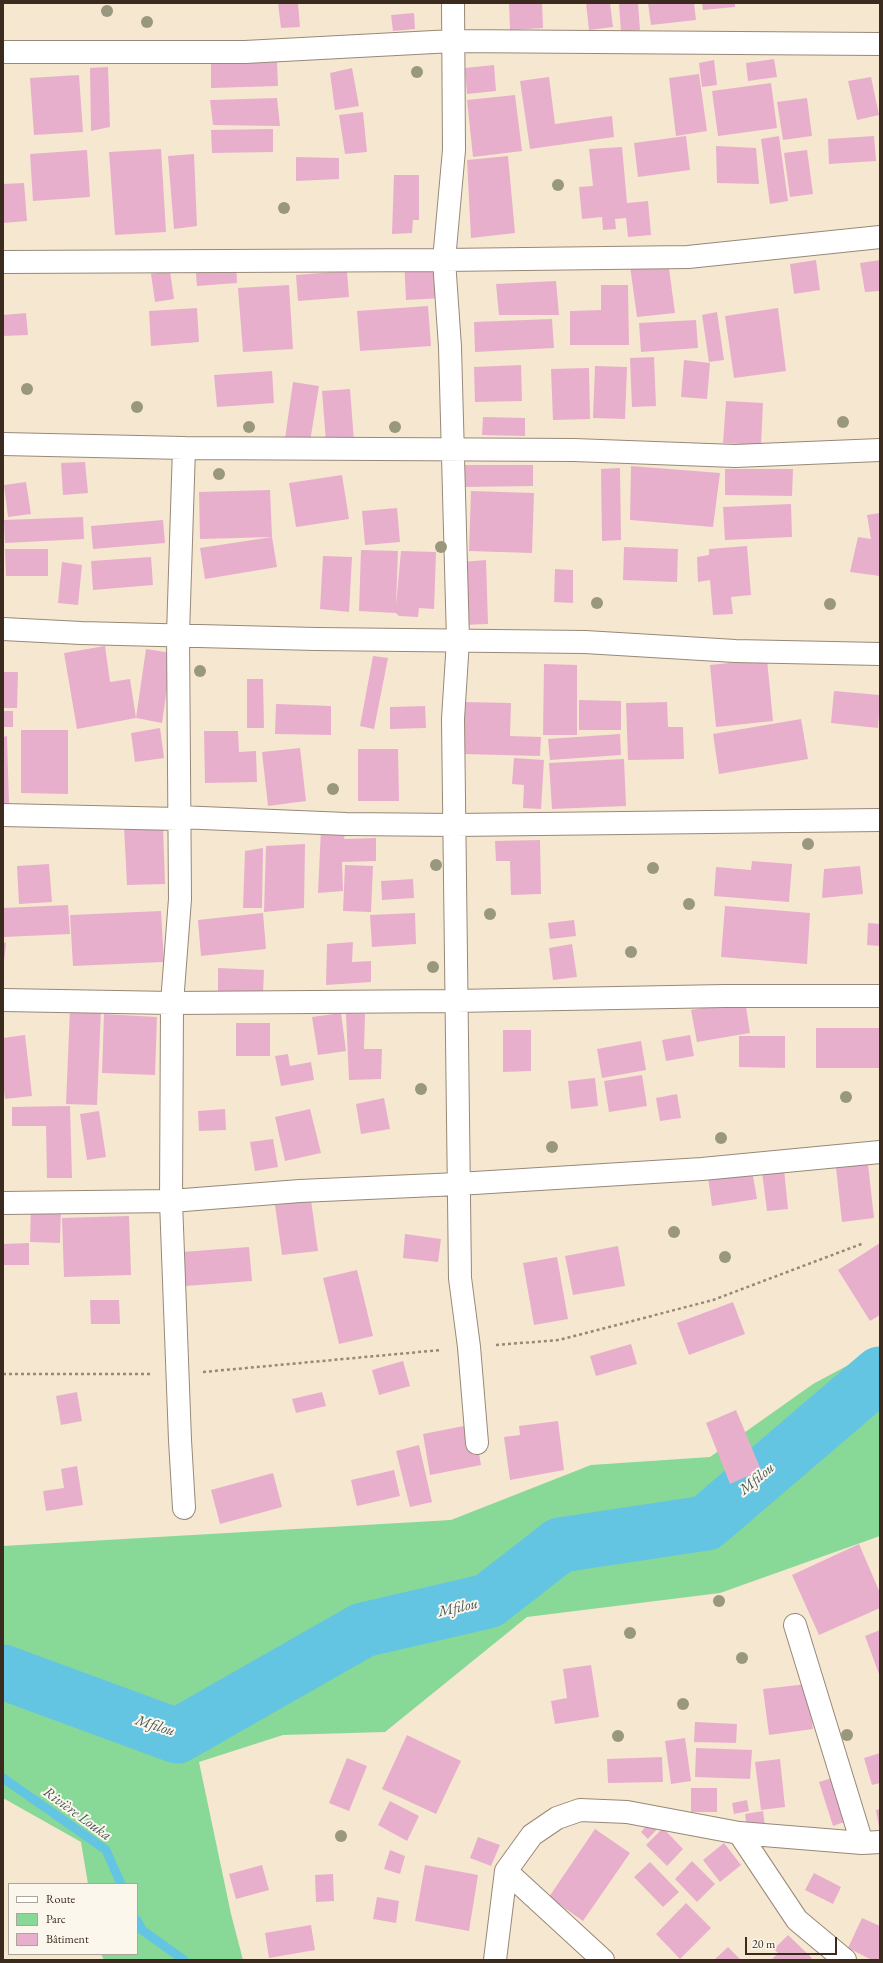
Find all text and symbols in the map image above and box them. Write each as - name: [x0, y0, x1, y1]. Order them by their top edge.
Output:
- water label: Mfilou: [736, 1459, 778, 1499]
- water label: Mfilou: [436, 1595, 480, 1621]
- water label: Mfilou: [133, 1711, 177, 1741]
- water label: Rivière Louka: [39, 1783, 115, 1845]
- legend: [8, 1883, 138, 1955]
- text: Route: [46, 1891, 75, 1907]
- text: Parc: [46, 1911, 66, 1927]
- scale bar: [747, 1929, 839, 1955]
- text: Bâtiment: [46, 1931, 89, 1947]
- text: 20 m: [752, 1936, 775, 1952]

